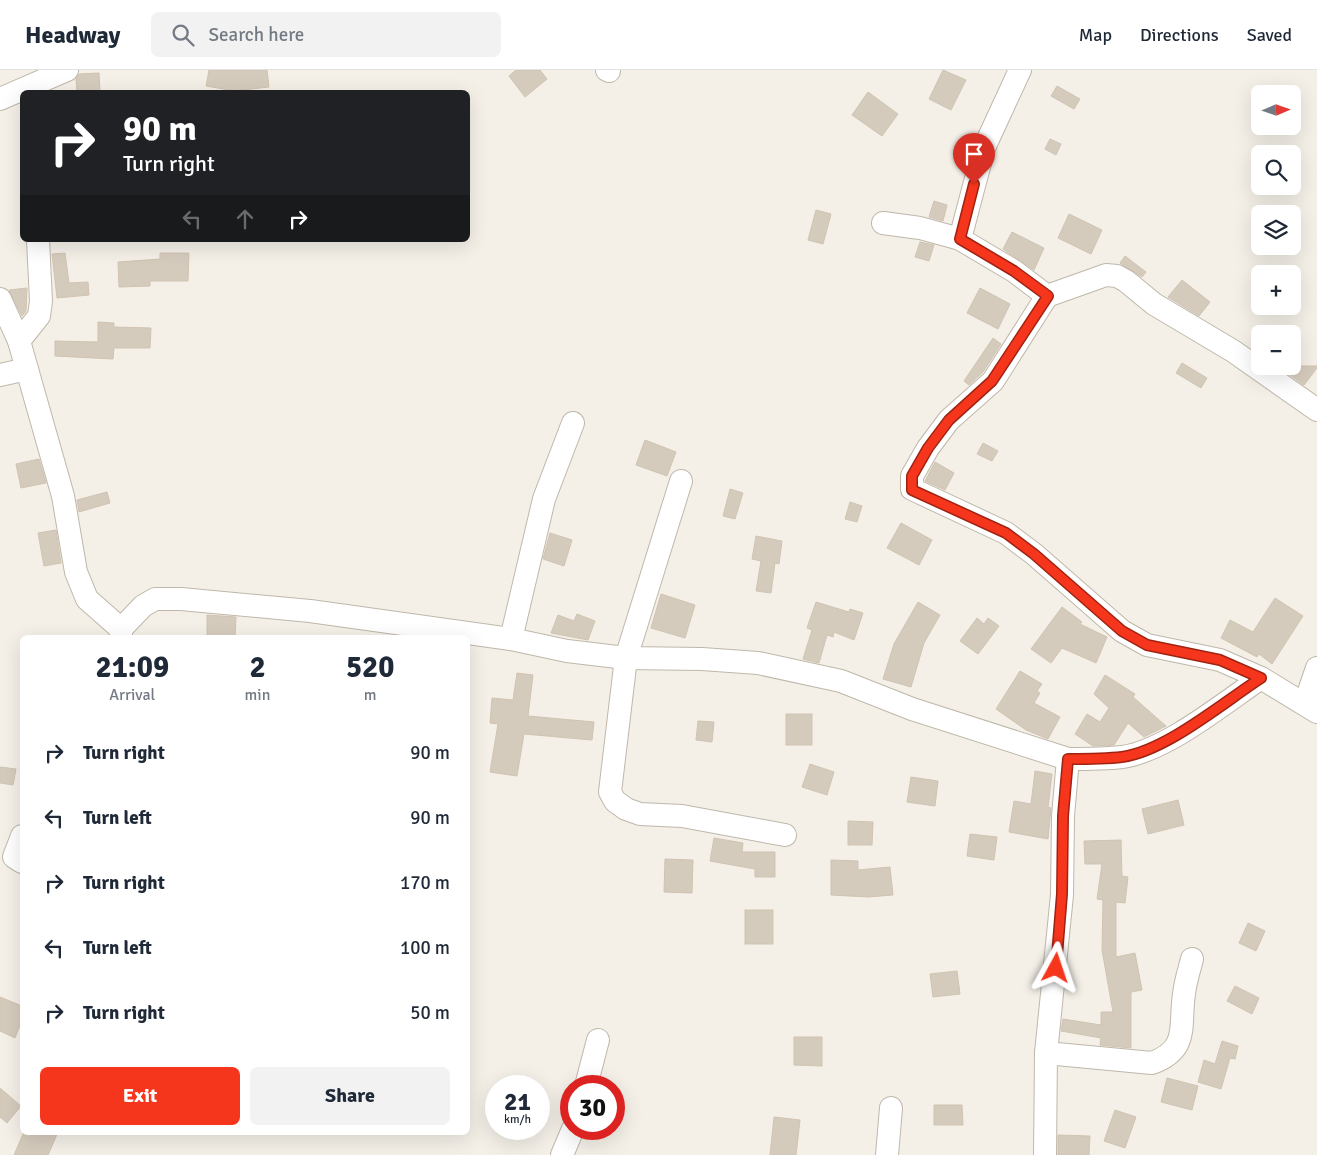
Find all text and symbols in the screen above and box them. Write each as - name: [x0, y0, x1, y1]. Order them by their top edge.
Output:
- search box: [151, 12, 501, 57]
- text: Headway: [25, 20, 121, 50]
- icon: search: [169, 21, 197, 49]
- text: Search here: [209, 23, 304, 47]
- text: Map: [1079, 24, 1112, 46]
- text: Directions: [1140, 24, 1219, 46]
- text: Saved: [1247, 24, 1292, 46]
- north arrow: [1251, 85, 1301, 135]
- map controls: [1251, 85, 1301, 375]
- text: 90 m: [123, 107, 197, 150]
- icon: right: [40, 110, 105, 175]
- pin: [953, 133, 995, 184]
- icon: arrive: [960, 140, 988, 168]
- button: search: [1251, 145, 1301, 195]
- text: Turn right: [123, 150, 215, 177]
- icon: left: [178, 205, 206, 233]
- icon: ahead: [231, 205, 259, 233]
- icon: right: [284, 205, 312, 233]
- button: layers: [1251, 205, 1301, 255]
- button: +: [1251, 265, 1301, 315]
- button: −: [1251, 325, 1301, 375]
- text: 21:09: [95, 649, 169, 686]
- text: 2: [249, 649, 266, 686]
- text: 520: [346, 649, 394, 686]
- text: Arrival: [109, 685, 155, 705]
- text: min: [245, 685, 270, 705]
- text: m: [364, 685, 377, 705]
- icon: right: [40, 739, 68, 767]
- text: Turn right: [83, 741, 165, 765]
- text: 90 m: [410, 741, 450, 765]
- icon: left: [40, 804, 68, 832]
- text: Turn left: [83, 806, 152, 830]
- text: 90 m: [410, 806, 450, 830]
- icon: right: [40, 869, 68, 897]
- text: Turn right: [83, 871, 165, 895]
- text: 170 m: [400, 871, 450, 895]
- icon: left: [40, 934, 68, 962]
- text: Turn left: [83, 936, 152, 960]
- text: 100 m: [400, 936, 450, 960]
- position arrow: [1029, 941, 1081, 993]
- icon: right: [40, 999, 68, 1027]
- text: Turn right: [83, 1001, 165, 1025]
- text: 50 m: [410, 1001, 450, 1025]
- button: Exit: [40, 1067, 240, 1125]
- button: Share: [250, 1067, 450, 1125]
- speed limit sign: 30: [560, 1075, 625, 1140]
- text: 21: [504, 1086, 531, 1117]
- text: km/h: [504, 1112, 531, 1127]

